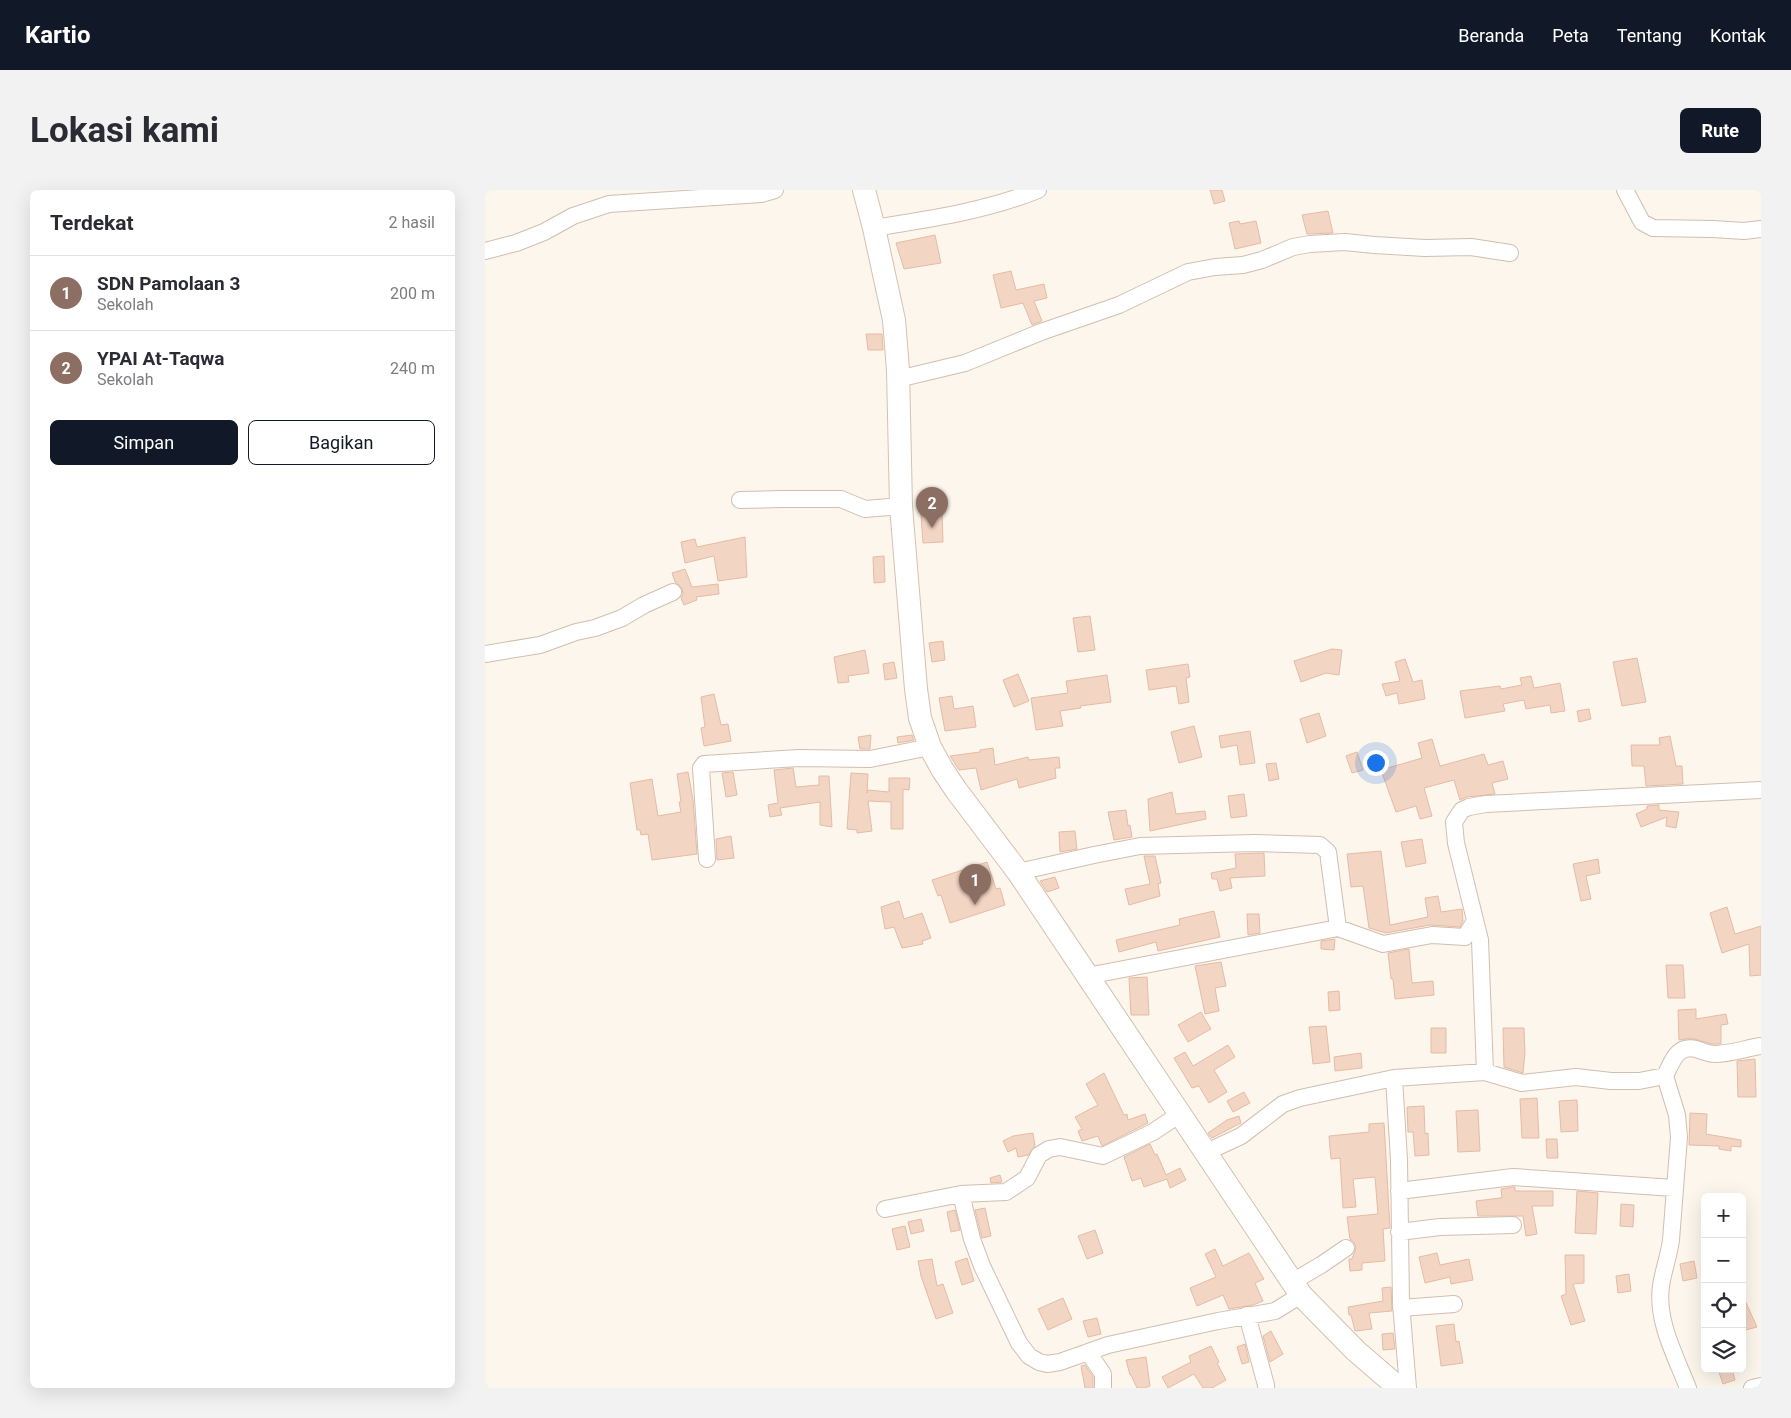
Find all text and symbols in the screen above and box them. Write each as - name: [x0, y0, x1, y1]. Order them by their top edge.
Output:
- text: Kartio: [25, 21, 91, 49]
- text: Beranda: [1458, 25, 1524, 46]
- text: Peta: [1552, 25, 1589, 46]
- text: Tentang: [1617, 25, 1682, 46]
- text: Kontak: [1710, 25, 1766, 46]
- button: Rute: [1680, 108, 1761, 153]
- text: Lokasi kami: [30, 110, 219, 151]
- text: Terdekat: [50, 211, 134, 235]
- text: 2 hasil: [388, 213, 435, 232]
- text: SDN Pamolaan 3: [97, 272, 240, 295]
- text: 1: [61, 284, 71, 303]
- text: 200 m: [390, 284, 435, 303]
- text: Sekolah: [97, 295, 154, 314]
- text: YPAI At-Taqwa: [97, 347, 224, 370]
- text: 2: [61, 359, 71, 378]
- text: 240 m: [390, 359, 435, 378]
- text: Sekolah: [97, 370, 154, 389]
- button: Simpan: [50, 420, 238, 465]
- button: Bagikan: [248, 420, 435, 465]
- pin: 2: [916, 487, 948, 528]
- your location: [1363, 750, 1389, 776]
- pin: 1: [959, 864, 991, 905]
- map controls: [1701, 1193, 1746, 1373]
- button: +: [1701, 1193, 1746, 1238]
- button: −: [1701, 1238, 1746, 1283]
- button: locate: [1701, 1283, 1746, 1328]
- button: layers: [1701, 1328, 1746, 1373]

